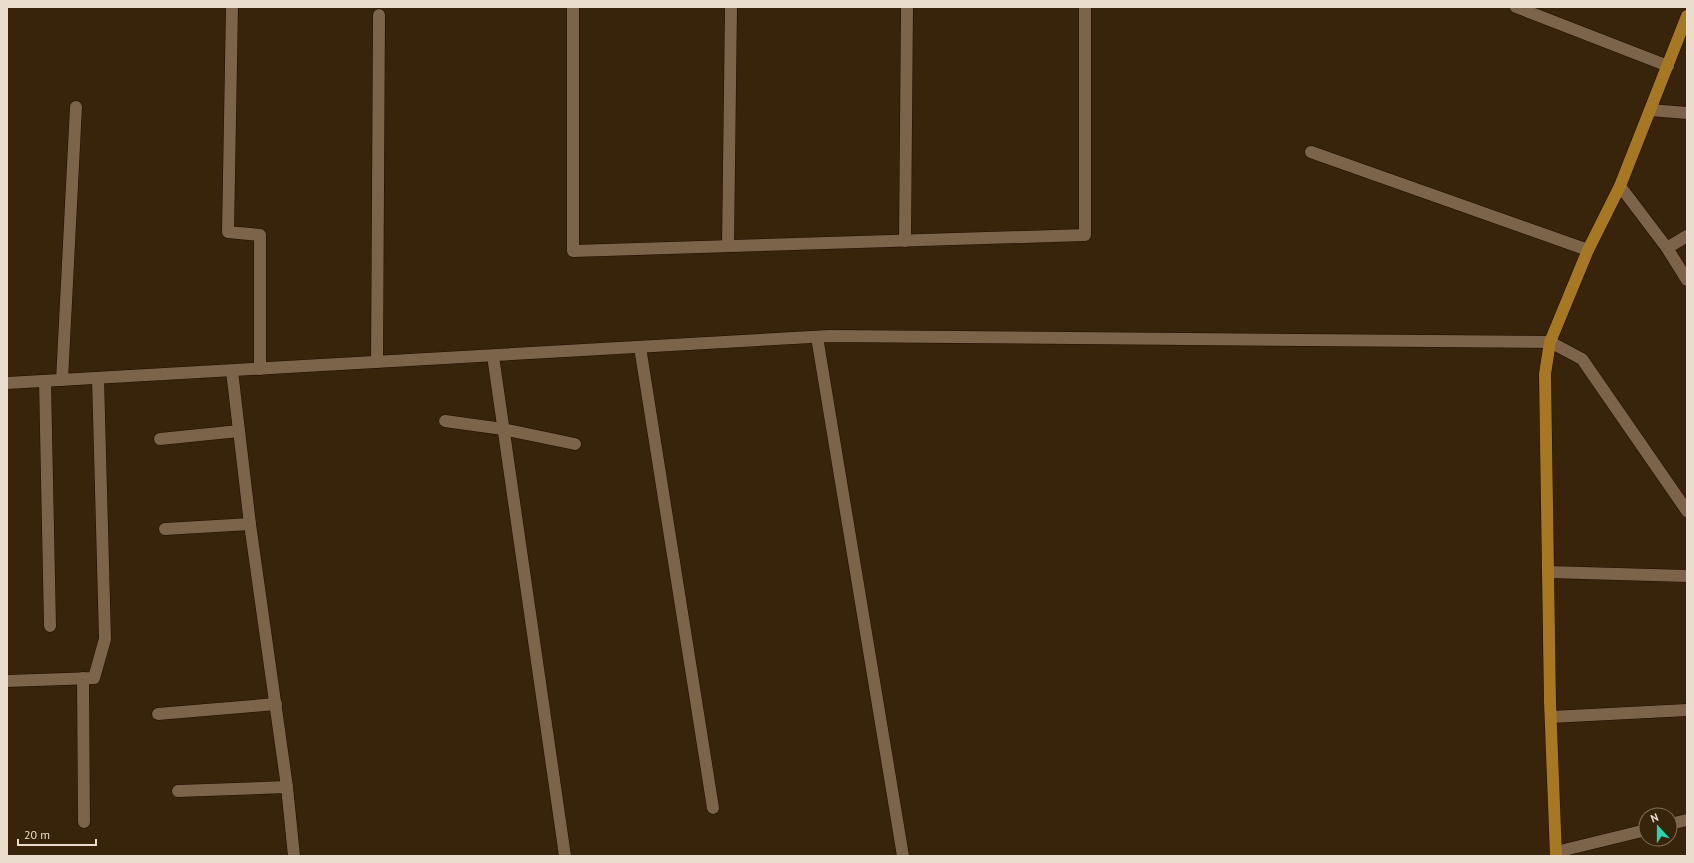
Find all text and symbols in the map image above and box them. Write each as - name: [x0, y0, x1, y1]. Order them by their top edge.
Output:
- north arrow: [1638, 807, 1678, 847]
- text: N: [1649, 810, 1660, 825]
- scale bar: [18, 821, 96, 847]
- text: 20 m: [24, 827, 50, 842]

